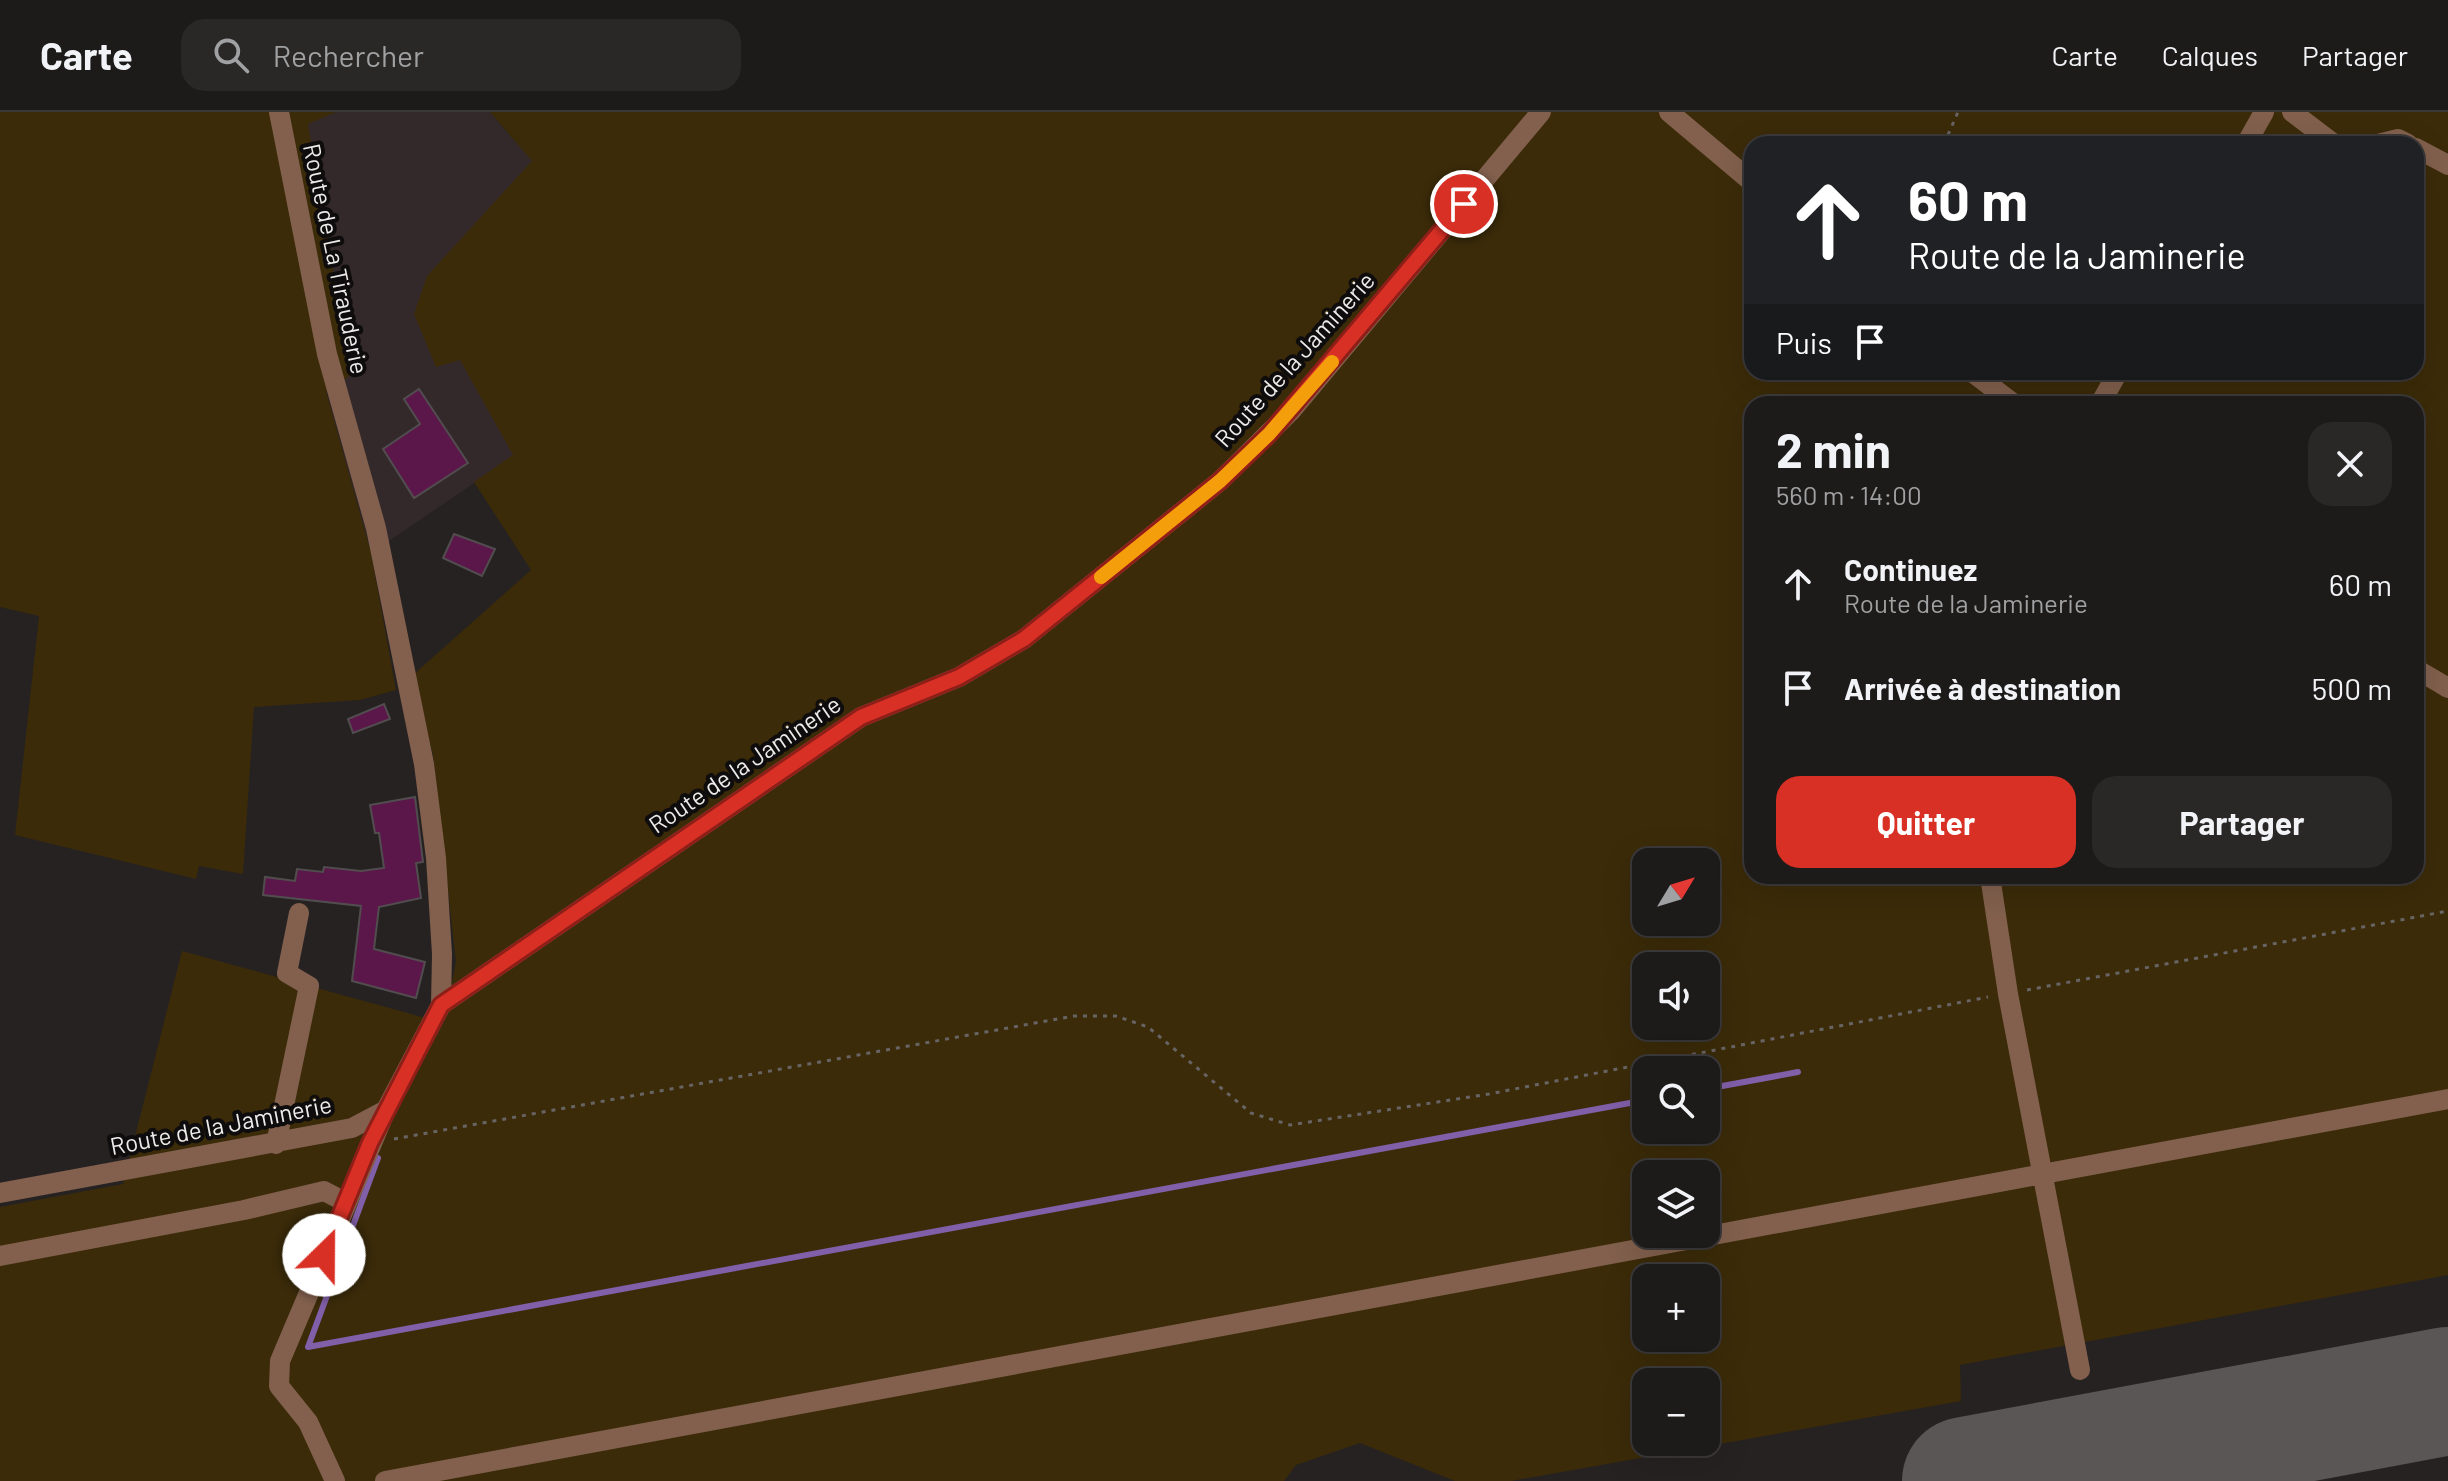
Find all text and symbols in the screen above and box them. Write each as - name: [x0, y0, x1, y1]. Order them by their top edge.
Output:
- search box: [181, 19, 741, 91]
- text: Carte: [40, 32, 133, 78]
- icon: search: [209, 33, 253, 77]
- text: Rechercher: [273, 37, 424, 73]
- text: Carte: [2051, 38, 2118, 72]
- text: Calques: [2162, 38, 2258, 72]
- text: Partager: [2302, 38, 2408, 72]
- street label: Route de La Tirauderie: [298, 141, 375, 377]
- text: 60 m: [1908, 165, 2028, 232]
- icon: ahead: [1776, 168, 1880, 272]
- pin: [1430, 170, 1498, 238]
- icon: arrive: [1442, 182, 1486, 226]
- text: Route de la Jaminerie: [1908, 233, 2246, 276]
- street label: Route de la Jaminerie: [1208, 266, 1380, 452]
- icon: arrive: [1848, 320, 1892, 364]
- text: Puis: [1776, 324, 1832, 360]
- text: 2 min: [1776, 420, 1891, 478]
- button: close: [2308, 422, 2392, 506]
- text: 560 m · 14:00: [1776, 479, 1922, 510]
- text: Continuez: [1844, 551, 1977, 587]
- icon: ahead: [1776, 562, 1820, 606]
- text: 60 m: [2329, 566, 2392, 602]
- text: Route de la Jaminerie: [1844, 587, 2088, 618]
- icon: arrive: [1776, 666, 1820, 710]
- text: Arrivée à destination: [1844, 670, 2121, 706]
- text: 500 m: [2312, 670, 2392, 706]
- street label: Route de la Jaminerie: [643, 689, 846, 839]
- button: Quitter: [1776, 776, 2076, 868]
- button: Partager: [2092, 776, 2392, 868]
- north arrow: [1632, 848, 1720, 936]
- map controls: [1632, 848, 1720, 1456]
- button: sound: [1632, 952, 1720, 1040]
- button: search: [1632, 1056, 1720, 1144]
- street label: Route de la Jaminerie: [107, 1089, 334, 1160]
- button: layers: [1632, 1160, 1720, 1248]
- position arrow: [282, 1213, 366, 1297]
- button: +: [1632, 1264, 1720, 1352]
- button: −: [1632, 1368, 1720, 1456]

